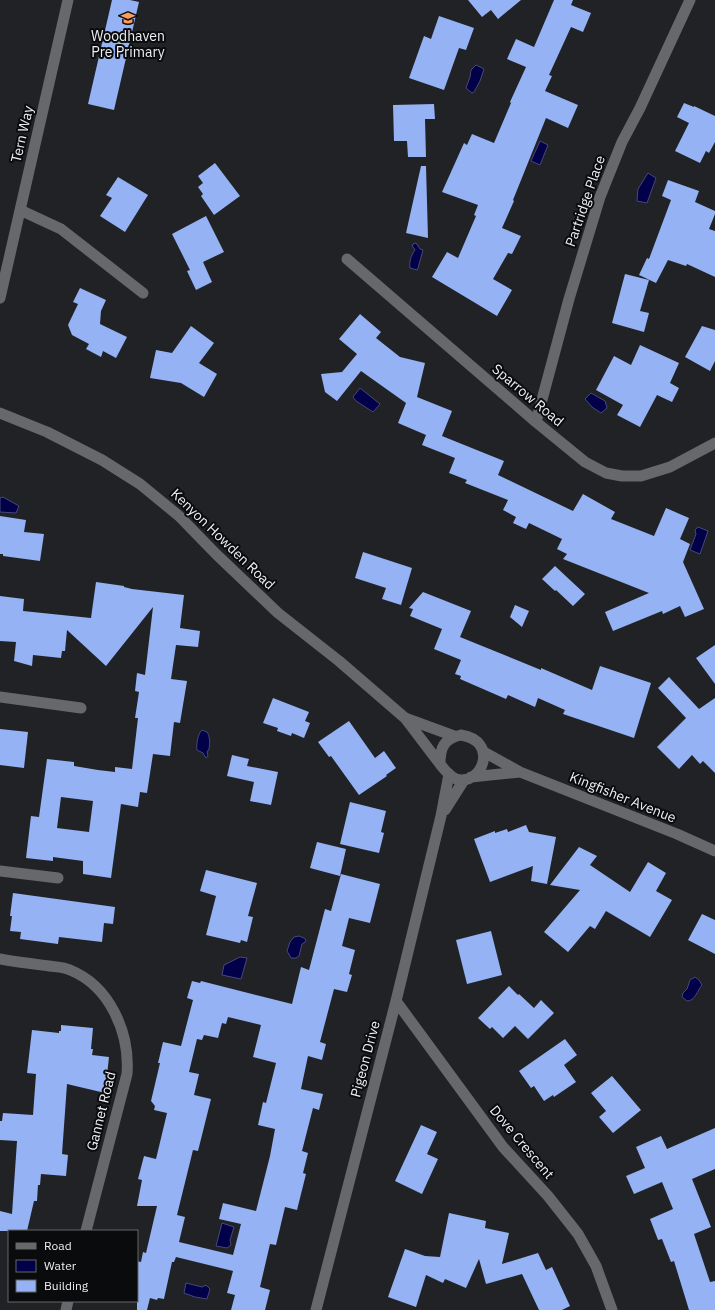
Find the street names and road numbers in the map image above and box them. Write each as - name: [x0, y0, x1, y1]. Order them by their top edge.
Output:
- street label: Tern Way: [7, 104, 37, 164]
- street label: Partridge Place: [561, 153, 609, 249]
- street label: Sparrow Road: [489, 360, 567, 430]
- street label: Kenyon Howden Road: [167, 485, 279, 593]
- street label: Kingfisher Avenue: [567, 767, 679, 827]
- street label: Pigeon Drive: [346, 1018, 384, 1099]
- street label: Gannet Road: [82, 1069, 120, 1153]
- street label: Dove Crescent: [486, 1101, 558, 1183]

